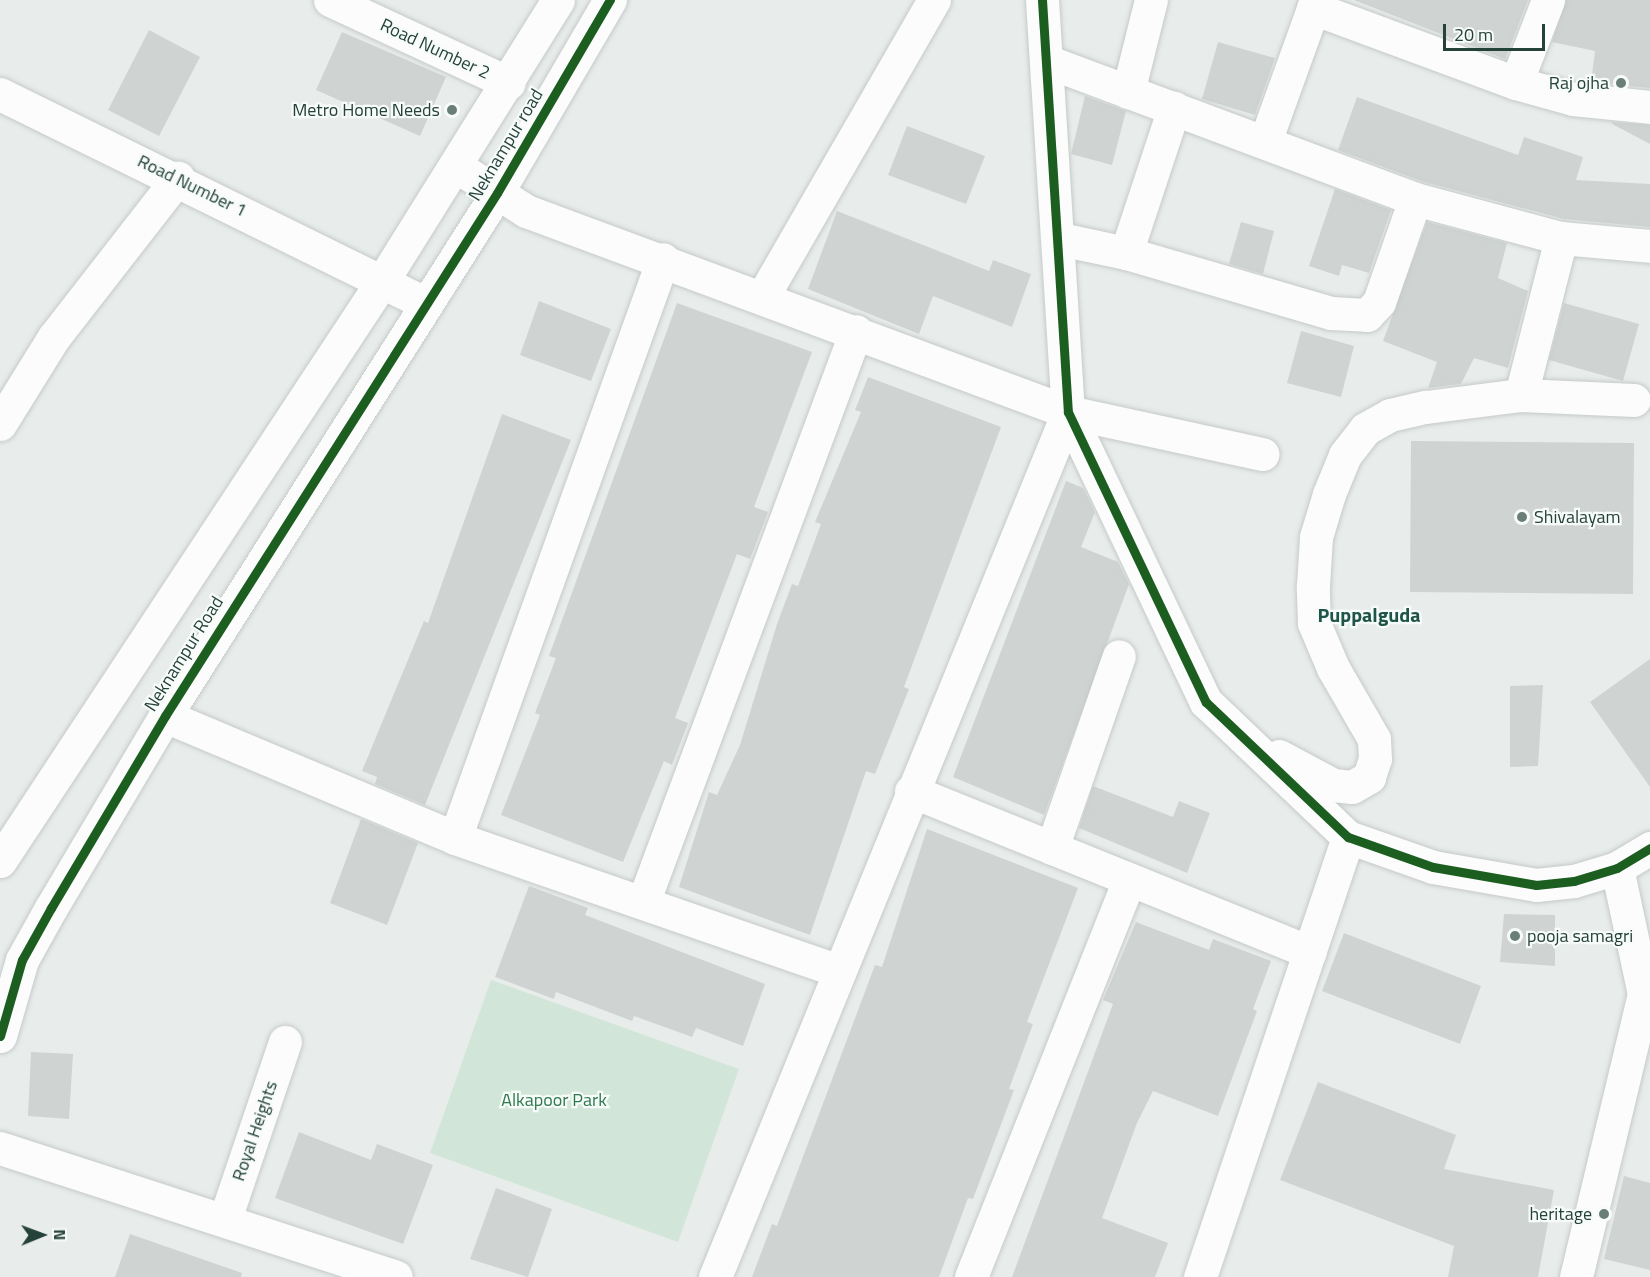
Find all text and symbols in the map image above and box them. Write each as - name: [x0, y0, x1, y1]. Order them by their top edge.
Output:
- scale bar: [1446, 12, 1548, 50]
- street label: Road Number 2: [377, 14, 493, 84]
- text: 20 m: [1454, 21, 1493, 48]
- place label: Raj ojha: [1549, 72, 1609, 94]
- marker: Raj ojha: [1614, 76, 1628, 90]
- street label: Neknampur road: [464, 85, 548, 205]
- place label: Metro Home Needs: [292, 99, 440, 121]
- marker: Metro Home Needs: [445, 103, 459, 117]
- street label: Road Number 1: [134, 150, 250, 222]
- place label: Shivalayam: [1534, 506, 1621, 528]
- marker: Shivalayam: [1515, 510, 1529, 524]
- street label: Neknampur Road: [140, 592, 228, 716]
- district label: Puppalguda: [1317, 602, 1421, 626]
- place label: pooja samagri: [1527, 925, 1633, 947]
- marker: pooja samagri: [1508, 929, 1522, 943]
- street label: Royal Heights: [228, 1078, 282, 1184]
- park label: Alkapoor Park: [501, 1089, 607, 1111]
- place label: heritage: [1529, 1203, 1592, 1225]
- north arrow: [12, 1205, 72, 1265]
- marker: heritage: [1597, 1207, 1611, 1221]
- text: N: [48, 1229, 72, 1240]

